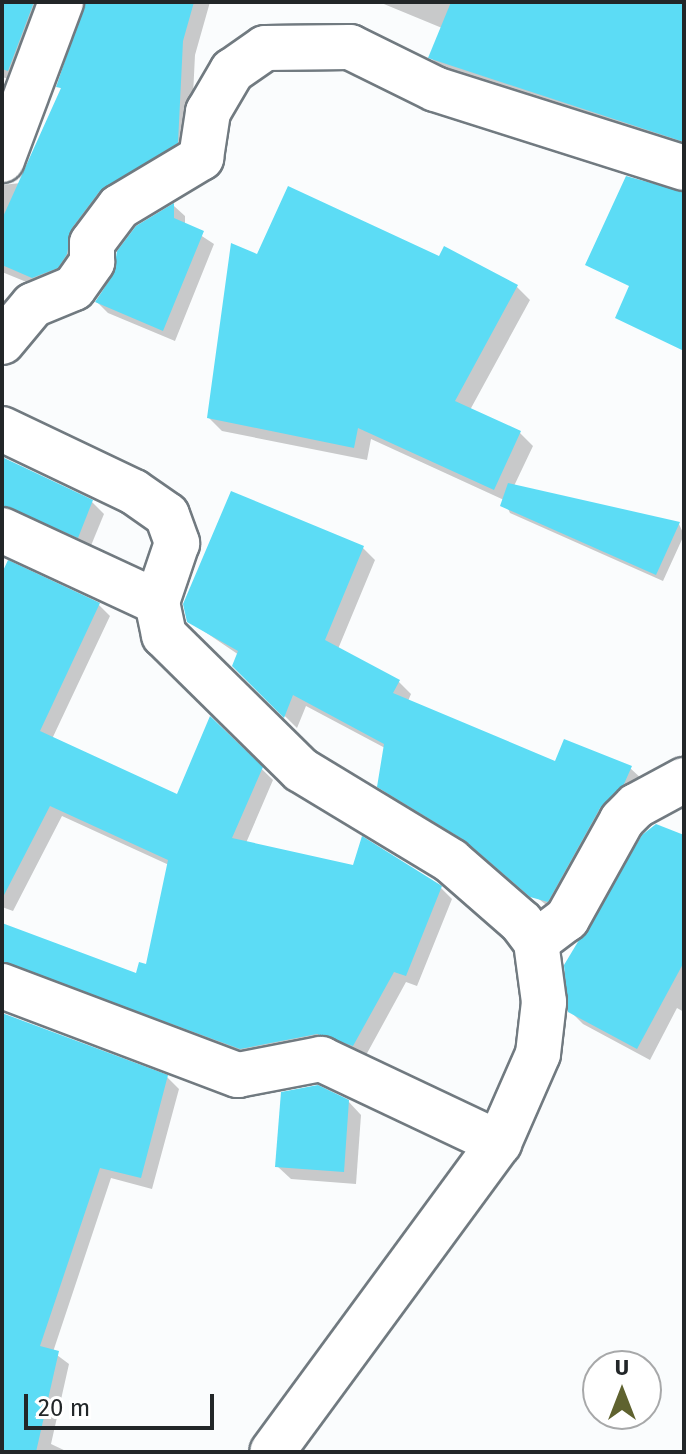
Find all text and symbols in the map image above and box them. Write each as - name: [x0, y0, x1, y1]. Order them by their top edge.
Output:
- north arrow: [582, 1350, 662, 1430]
- text: U: [615, 1354, 629, 1381]
- scale bar: [28, 1378, 218, 1428]
- text: 20 m: [38, 1394, 90, 1422]

